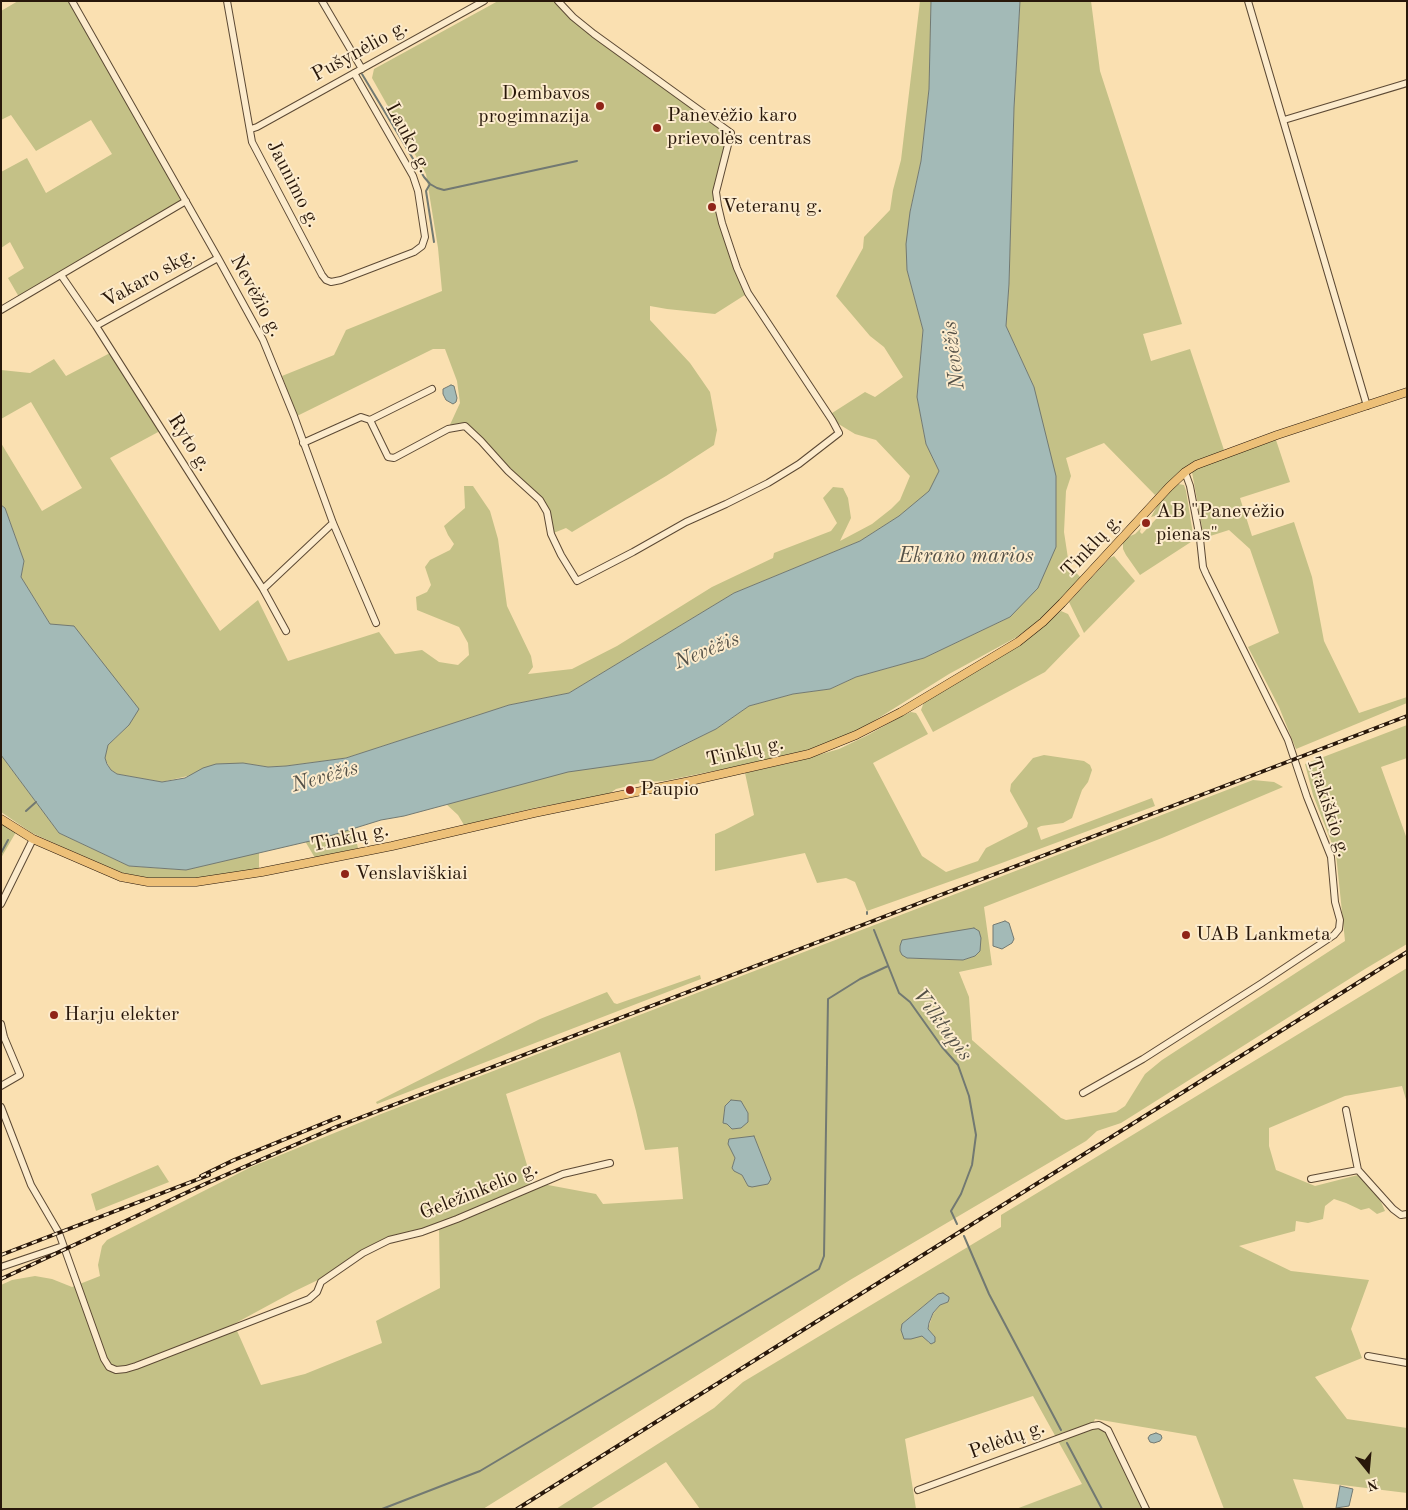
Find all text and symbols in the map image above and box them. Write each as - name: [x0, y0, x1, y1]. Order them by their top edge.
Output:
- street label: Pušynėlio g.: [308, 15, 412, 87]
- place label: Dembavos progimnazija: [478, 82, 590, 129]
- street label: Lauko g.: [379, 99, 437, 177]
- marker: Dembavos progimnazija: [594, 100, 606, 112]
- place label: Panevėžio karo prievolės centras: [667, 104, 811, 151]
- marker: Panevėžio karo prievolės centras: [651, 122, 663, 134]
- street label: Jaunimo g.: [261, 136, 325, 232]
- place label: Veteranų g.: [722, 195, 822, 219]
- marker: Veteranų g.: [706, 201, 718, 213]
- street label: Vakaro skg.: [98, 242, 200, 314]
- street label: Nevėžio g.: [224, 251, 288, 341]
- water label: Nevėžis: [937, 319, 971, 391]
- street label: Ryto g.: [162, 410, 216, 476]
- place label: AB "Panevėžio pienas": [1156, 500, 1285, 547]
- street label: Tinklų g.: [1056, 509, 1128, 583]
- marker: AB "Panevėžio pienas": [1140, 517, 1152, 529]
- water label: Ekrano marios: [898, 543, 1034, 569]
- water label: Nevėžis: [670, 626, 744, 676]
- street label: Tinklų g.: [704, 731, 786, 773]
- street label: Trakiškio g.: [1300, 754, 1356, 860]
- water label: Nevėžis: [288, 755, 362, 799]
- place label: Paupio: [640, 778, 699, 802]
- marker: Paupio: [624, 784, 636, 796]
- street label: Tinklų g.: [309, 818, 391, 858]
- place label: Venslaviškiai: [355, 862, 468, 886]
- marker: Venslaviškiai: [339, 868, 351, 880]
- place label: UAB Lankmeta: [1196, 923, 1331, 947]
- marker: UAB Lankmeta: [1180, 929, 1192, 941]
- water label: Vilktupis: [907, 984, 977, 1066]
- place label: Harju elekter: [64, 1003, 179, 1027]
- marker: Harju elekter: [48, 1009, 60, 1021]
- street label: Geležinkelio g.: [416, 1156, 542, 1226]
- street label: Pelėdų g.: [966, 1415, 1048, 1465]
- north arrow: [1343, 1445, 1393, 1495]
- text: N: [1365, 1476, 1380, 1493]

